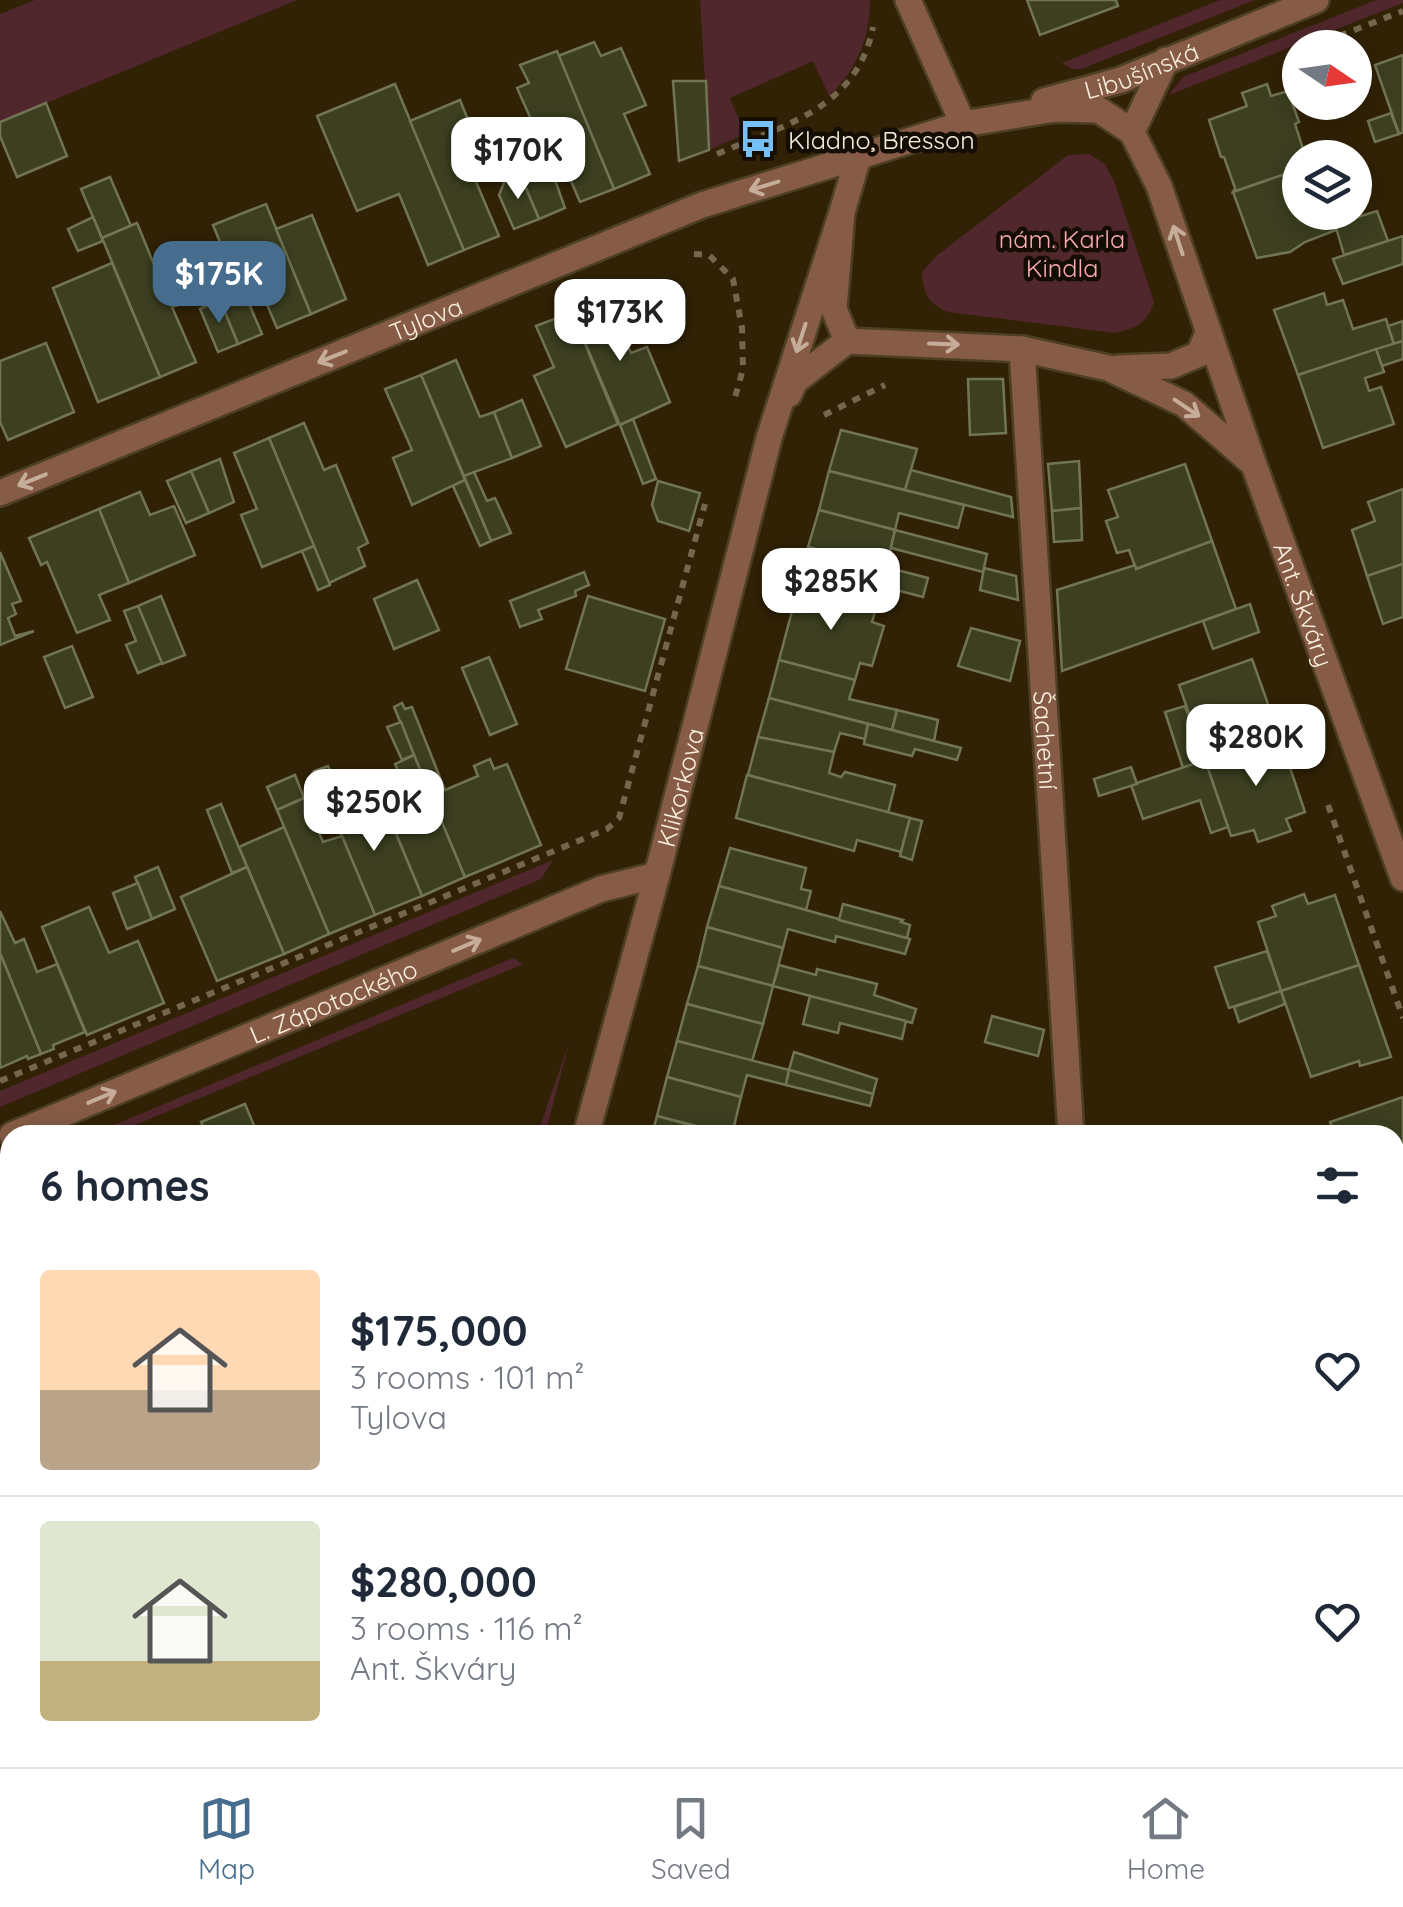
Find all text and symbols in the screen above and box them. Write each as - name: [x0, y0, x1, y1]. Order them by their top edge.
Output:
- north arrow: [1282, 30, 1372, 120]
- map controls: [1282, 30, 1372, 230]
- street label: Libušínská: [1081, 35, 1203, 105]
- pin: $170K: [448, 117, 588, 202]
- bus stop icon: Kladno, Bresson: [737, 118, 779, 160]
- place label: Kladno, Bresson: [788, 124, 975, 155]
- text: $170K: [473, 129, 563, 169]
- button: layers: [1282, 140, 1372, 230]
- one-way arrow: [749, 178, 781, 196]
- park label: nám. Karla Kindla: [999, 223, 1125, 283]
- one-way arrow: [1167, 225, 1185, 257]
- pin: $175K: [149, 241, 289, 326]
- text: $175K: [175, 253, 263, 293]
- pin: $173K: [550, 279, 690, 364]
- street label: Tylova: [385, 290, 467, 347]
- text: $173K: [576, 291, 664, 331]
- one-way arrow: [791, 322, 809, 354]
- one-way arrow: [927, 334, 959, 353]
- one-way arrow: [317, 349, 348, 367]
- one-way arrow: [1172, 397, 1200, 418]
- one-way arrow: [17, 472, 47, 490]
- street label: Ant. Škváry: [1268, 538, 1341, 671]
- pin: $285K: [761, 548, 901, 633]
- text: $285K: [784, 560, 878, 600]
- street label: Šachetní: [1028, 690, 1065, 791]
- pin: $280K: [1186, 704, 1326, 789]
- text: $280K: [1208, 716, 1304, 756]
- street label: Klikorkova: [649, 725, 710, 850]
- pin: $250K: [304, 769, 444, 854]
- text: $250K: [326, 781, 422, 821]
- one-way arrow: [451, 935, 482, 953]
- street label: L. Zápotockého: [245, 952, 422, 1050]
- one-way arrow: [86, 1087, 117, 1105]
- icon: filters: [1310, 1158, 1365, 1213]
- text: 6 homes: [40, 1159, 210, 1212]
- text: $175,000: [350, 1304, 528, 1357]
- icon: home: [120, 1310, 240, 1430]
- icon: heart: [1310, 1343, 1365, 1398]
- text: 3 rooms · 101 m²: [350, 1357, 584, 1397]
- text: Tylova: [350, 1397, 447, 1437]
- text: $280,000: [350, 1555, 537, 1608]
- icon: home: [120, 1561, 240, 1681]
- icon: heart: [1310, 1594, 1365, 1649]
- text: 3 rooms · 116 m²: [350, 1608, 583, 1648]
- text: Ant. Škváry: [350, 1648, 516, 1688]
- tab: Map: [198, 1791, 255, 1886]
- tab: Saved: [651, 1791, 731, 1886]
- tab: Home: [1127, 1791, 1205, 1886]

